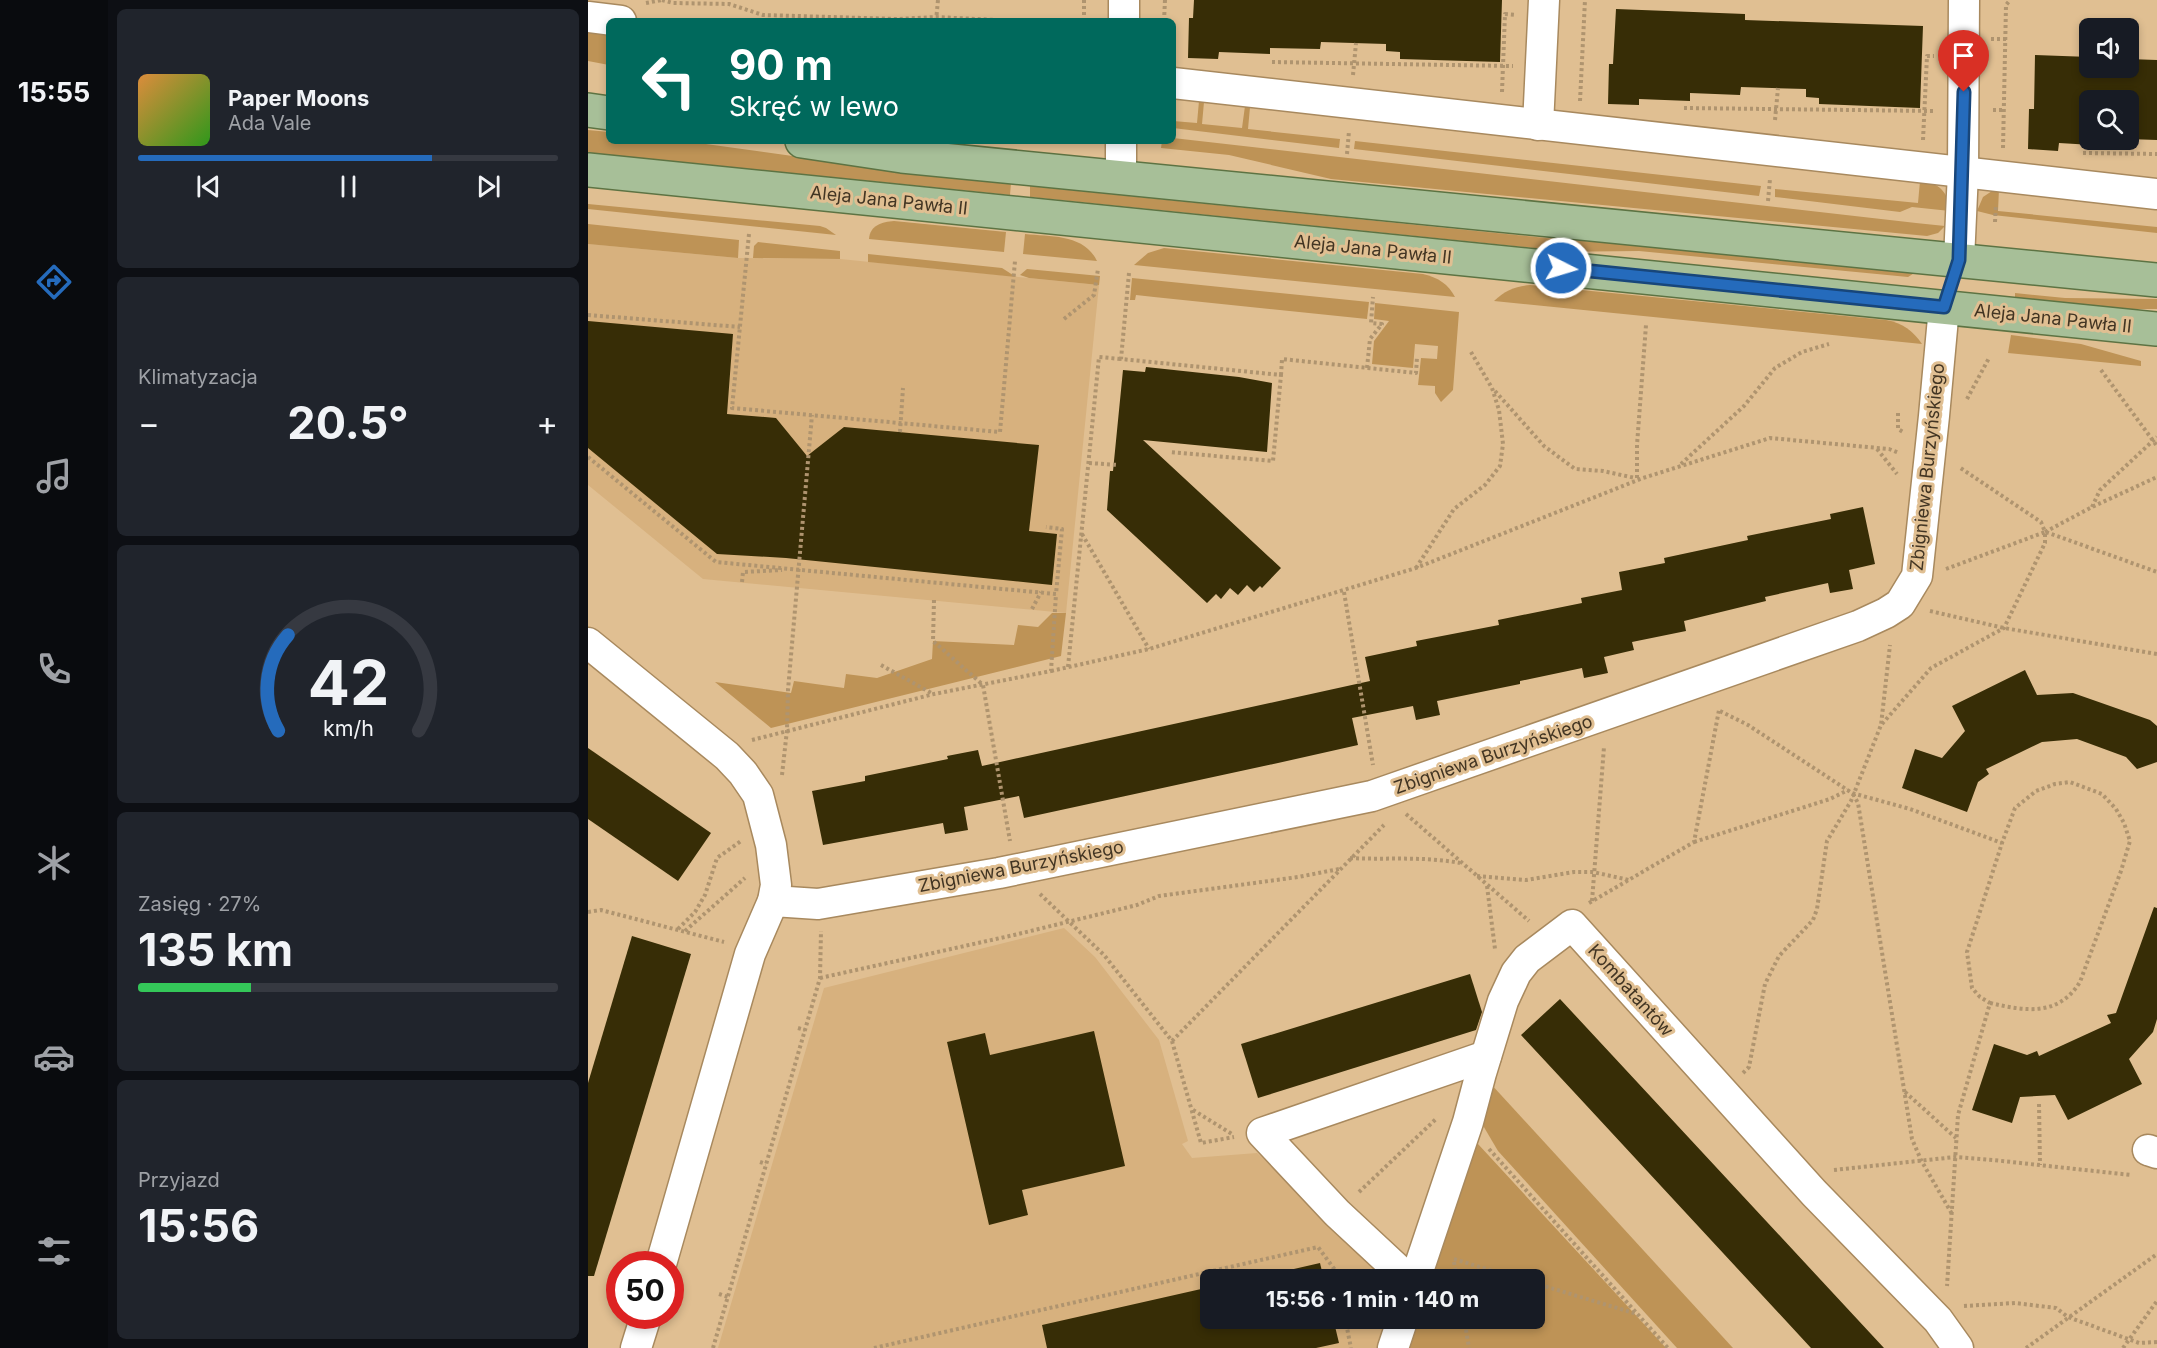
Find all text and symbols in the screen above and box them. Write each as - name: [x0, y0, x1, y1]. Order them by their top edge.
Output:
- map controls: [2079, 18, 2139, 150]
- button: sound: [2079, 18, 2139, 78]
- pin: [1938, 30, 1989, 92]
- text: 90 m: [729, 39, 833, 90]
- icon: arrive: [1947, 39, 1980, 72]
- icon: left: [630, 42, 708, 120]
- text: 15:55: [18, 76, 90, 109]
- text: Paper Moons: [228, 85, 369, 111]
- text: Skręć w lewo: [729, 90, 899, 123]
- button: search: [2079, 90, 2139, 150]
- text: Ada Vale: [228, 111, 311, 135]
- icon: previous: [192, 170, 225, 203]
- icon: pause: [332, 170, 365, 203]
- icon: next: [472, 170, 505, 203]
- street label: Aleja Jana Pawła II: [809, 181, 969, 219]
- street label: Aleja Jana Pawła II: [1293, 230, 1453, 268]
- position arrow: [1529, 236, 1593, 300]
- icon: directions: [33, 261, 75, 303]
- street label: Aleja Jana Pawła II: [1973, 299, 2133, 337]
- street label: Zbigniewa Burzyńskiego: [1906, 362, 1948, 572]
- text: Klimatyzacja: [138, 365, 258, 389]
- text: 20.5°: [287, 395, 409, 450]
- text: −: [138, 403, 160, 443]
- text: +: [536, 403, 558, 443]
- icon: music: [33, 455, 75, 497]
- text: 42: [307, 645, 389, 720]
- icon: phone: [33, 648, 75, 690]
- street label: Zbigniewa Burzyńskiego: [1391, 710, 1595, 798]
- text: km/h: [323, 715, 373, 741]
- street label: Zbigniewa Burzyńskiego: [917, 836, 1125, 896]
- icon: climate: [33, 842, 75, 884]
- text: Zasięg · 27%: [138, 892, 261, 916]
- text: 135 km: [138, 922, 293, 977]
- street label: Kombatantów: [1584, 940, 1678, 1041]
- icon: car: [33, 1036, 75, 1078]
- text: Przyjazd: [138, 1168, 220, 1192]
- text: 15:56: [138, 1198, 259, 1253]
- icon: filters: [33, 1230, 75, 1272]
- speed limit sign: 50: [606, 1251, 684, 1329]
- text: 15:56 · 1 min · 140 m: [1266, 1286, 1479, 1312]

